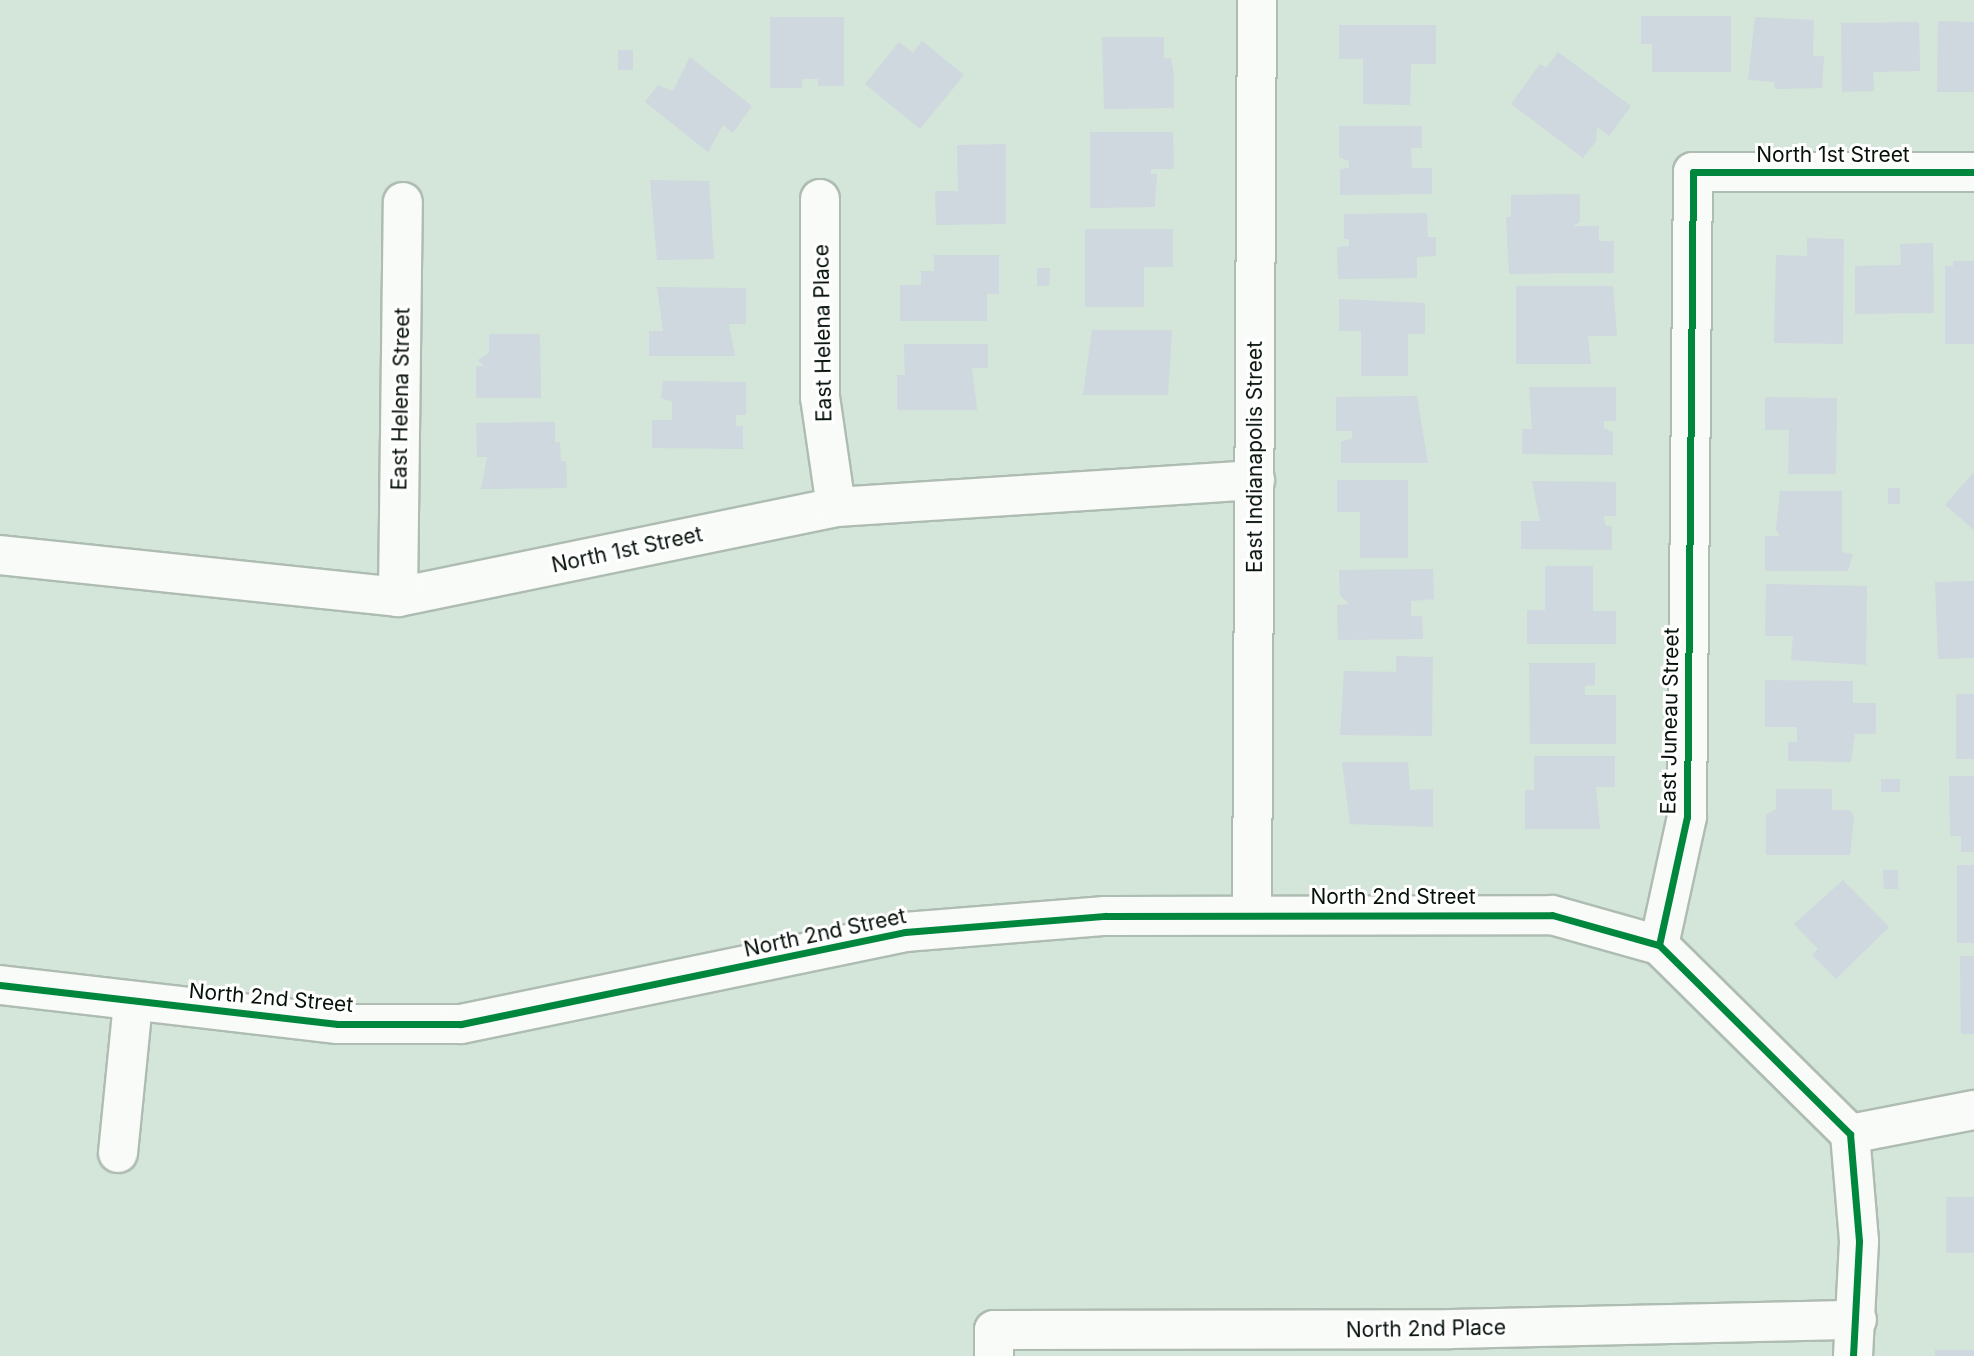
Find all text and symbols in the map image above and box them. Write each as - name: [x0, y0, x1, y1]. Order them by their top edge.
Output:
- street label: North 1st Street: [1756, 142, 1910, 168]
- street label: East Helena Place: [809, 244, 837, 422]
- street label: East Helena Street: [387, 307, 415, 491]
- street label: East Indianapolis Street: [1242, 341, 1268, 573]
- street label: North 1st Street: [549, 522, 705, 578]
- street label: East Juneau Street: [1656, 627, 1684, 815]
- street label: North 2nd Street: [1310, 884, 1476, 910]
- street label: North 2nd Street: [742, 904, 908, 962]
- street label: North 2nd Street: [188, 978, 354, 1018]
- street label: North 2nd Place: [1346, 1315, 1506, 1343]

